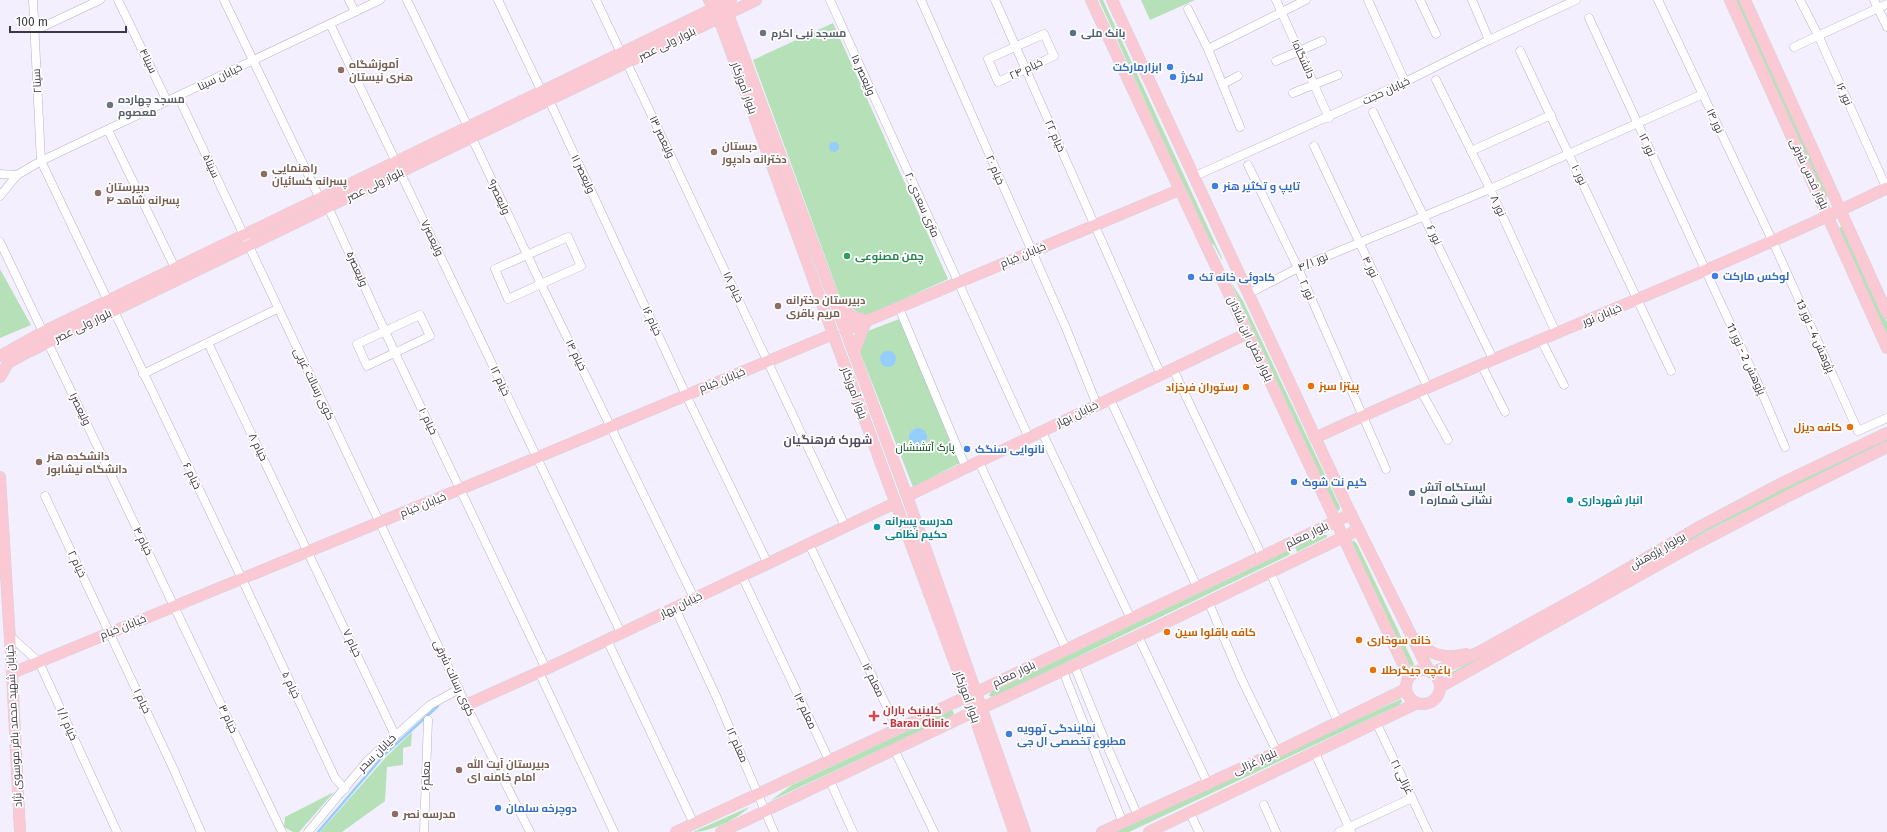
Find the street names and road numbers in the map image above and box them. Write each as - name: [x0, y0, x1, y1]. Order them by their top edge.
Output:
- street label: بلوار ولی عصر: [635, 25, 698, 64]
- street label: دانشگاه۱: [1289, 37, 1317, 81]
- street label: سینا۴: [136, 46, 160, 76]
- street label: ولیعصر ۱۵: [848, 52, 878, 98]
- street label: خیام ۲۴: [1007, 56, 1045, 83]
- street label: بلوار آموزگار: [728, 59, 759, 116]
- street label: خیابان سینا: [196, 61, 244, 93]
- street label: سینا۲: [30, 68, 44, 94]
- street label: خیابان حجت: [1360, 74, 1412, 108]
- street label: نور ۱۶: [1833, 80, 1855, 108]
- street label: نور ۱۴: [1704, 107, 1726, 135]
- street label: ولیعصر ۱۳: [647, 114, 677, 160]
- street label: خیام ۲۲: [1041, 118, 1068, 155]
- street label: نور ۱۲: [1636, 131, 1658, 159]
- street label: بلوار قدس شرقی: [1787, 137, 1831, 212]
- street label: سینا۵: [200, 152, 222, 180]
- street label: ولیعصر ۱۱: [568, 153, 598, 195]
- street label: خیام ۲۰: [982, 153, 1007, 187]
- street label: نور ۱۰: [1569, 163, 1589, 187]
- street label: بلوار ولی عصر: [343, 166, 406, 205]
- street label: ۲۰ متری سعدی: [902, 171, 942, 239]
- street label: ولیعصر۹: [485, 177, 513, 217]
- street label: نور ۸: [1487, 193, 1509, 219]
- street label: ولیعصر۷: [418, 218, 446, 258]
- street label: نور ۶: [1424, 223, 1444, 247]
- street label: خیابان خیام: [998, 240, 1048, 271]
- street label: ولیعصر۵: [343, 249, 371, 289]
- street label: نور ۴/۱: [1296, 250, 1330, 274]
- street label: نور ۴: [1359, 254, 1381, 280]
- street label: خیام ۱۸: [719, 269, 746, 305]
- street label: نور ۲: [1297, 278, 1317, 302]
- street label: بلوار فضل ابن شاذان: [1225, 294, 1275, 384]
- street label: پژوهش 4 - نور 13: [1793, 297, 1837, 375]
- street label: خیابان نور: [1580, 301, 1624, 329]
- street label: خیام ۱۶: [639, 304, 664, 338]
- street label: بلوار ولی عصر: [51, 307, 114, 346]
- street label: پژوهش 2 - نور 11: [1724, 321, 1768, 397]
- street label: خیام ۱۴: [562, 337, 589, 373]
- street label: کوی رسالت غربی: [291, 346, 337, 422]
- street label: خیام ۱۲: [487, 364, 513, 398]
- street label: بلوار آموزگار: [838, 364, 869, 421]
- street label: خیابان خیام: [697, 365, 747, 396]
- street label: ولیعصر۱: [66, 390, 94, 428]
- street label: خیابان بهار: [1053, 398, 1100, 430]
- street label: خیام ۱۰: [415, 405, 440, 437]
- street label: خیام ۸: [245, 431, 270, 463]
- street label: خیام ۶: [179, 461, 204, 492]
- street label: خیابان خیام: [398, 490, 448, 521]
- street label: بلوار معلم: [1283, 519, 1331, 552]
- street label: خیام ۴: [130, 525, 155, 558]
- street label: بولوار پژوهش: [1628, 530, 1688, 572]
- street label: خیام ۲: [64, 548, 89, 580]
- street label: خیابان بهار: [657, 589, 704, 621]
- street label: خیابان خیام: [98, 612, 148, 643]
- street label: خیام ۷: [339, 627, 364, 659]
- street label: کوی رسالت شرقی: [431, 638, 477, 718]
- street label: خیابان شهید محمد باقر موسوی نژاد: [3, 644, 25, 808]
- street label: بلوار معلم: [990, 658, 1038, 691]
- street label: معلم ۱۶: [858, 661, 887, 700]
- street label: بلوار آموزگار: [951, 668, 982, 725]
- street label: خیام ۵: [278, 669, 303, 701]
- street label: خیام ۱: [130, 687, 153, 716]
- street label: معلم ۱۴: [790, 691, 819, 732]
- street label: خیام ۳: [215, 703, 240, 736]
- street label: خیام ۱/۱: [53, 705, 80, 743]
- street label: معلم ۱۲: [723, 726, 750, 765]
- street label: خیابان سحر: [355, 731, 399, 775]
- street label: بلوار غزالی: [1231, 746, 1279, 778]
- street label: غزالی ۲۱: [1388, 757, 1416, 797]
- street label: معلم۶: [419, 761, 434, 791]

